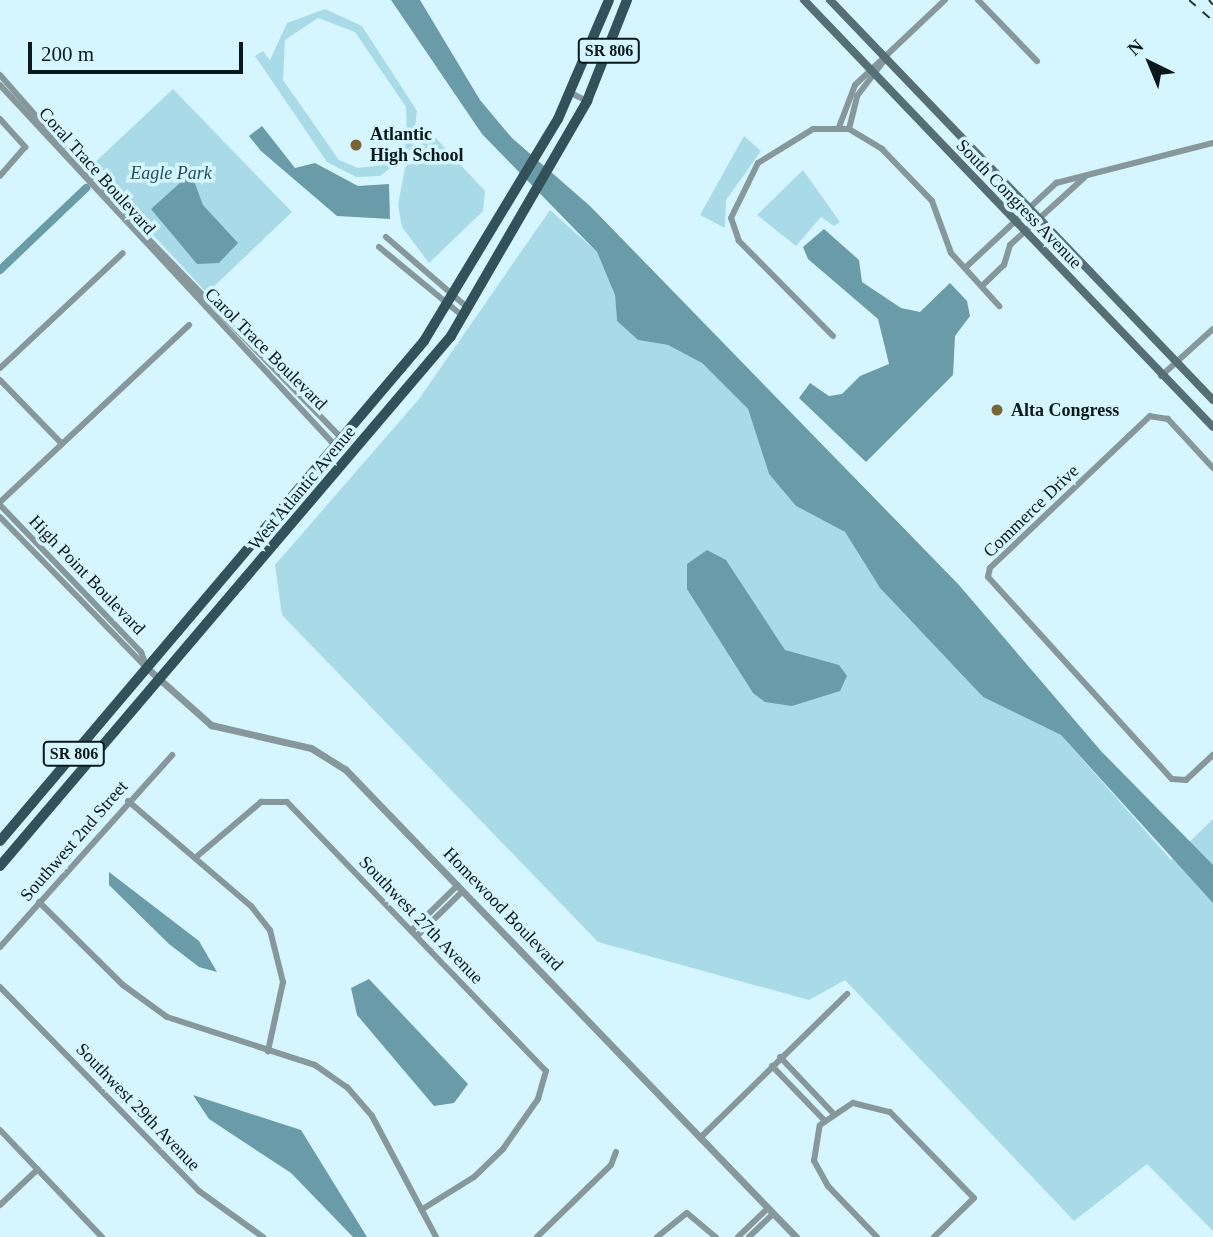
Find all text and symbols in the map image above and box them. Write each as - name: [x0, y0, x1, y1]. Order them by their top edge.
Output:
- scale bar: [32, 28, 247, 72]
- north arrow: [1115, 28, 1185, 98]
- text: N: [1123, 35, 1148, 60]
- road number: SR 806: [578, 38, 640, 64]
- text: 200 m: [41, 42, 94, 66]
- street label: Coral Trace Boulevard: [34, 103, 160, 239]
- place label: Atlantic High School: [370, 124, 464, 166]
- street label: South Congress Avenue: [951, 134, 1087, 274]
- marker: Atlantic High School: [348, 137, 364, 153]
- park label: Eagle Park: [130, 162, 212, 184]
- street label: Carol Trace Boulevard: [200, 283, 332, 415]
- place label: Alta Congress: [1011, 399, 1119, 421]
- marker: Alta Congress: [989, 402, 1005, 418]
- street label: West Atlantic Avenue: [243, 421, 361, 555]
- street label: Commerce Drive: [979, 460, 1083, 562]
- street label: High Point Boulevard: [24, 511, 150, 639]
- road number: SR 806: [42, 741, 106, 766]
- street label: Southwest 2nd Street: [16, 776, 132, 906]
- street label: Homewood Boulevard: [438, 843, 568, 975]
- street label: Southwest 27th Avenue: [354, 851, 488, 989]
- street label: Southwest 29th Avenue: [71, 1038, 205, 1176]

